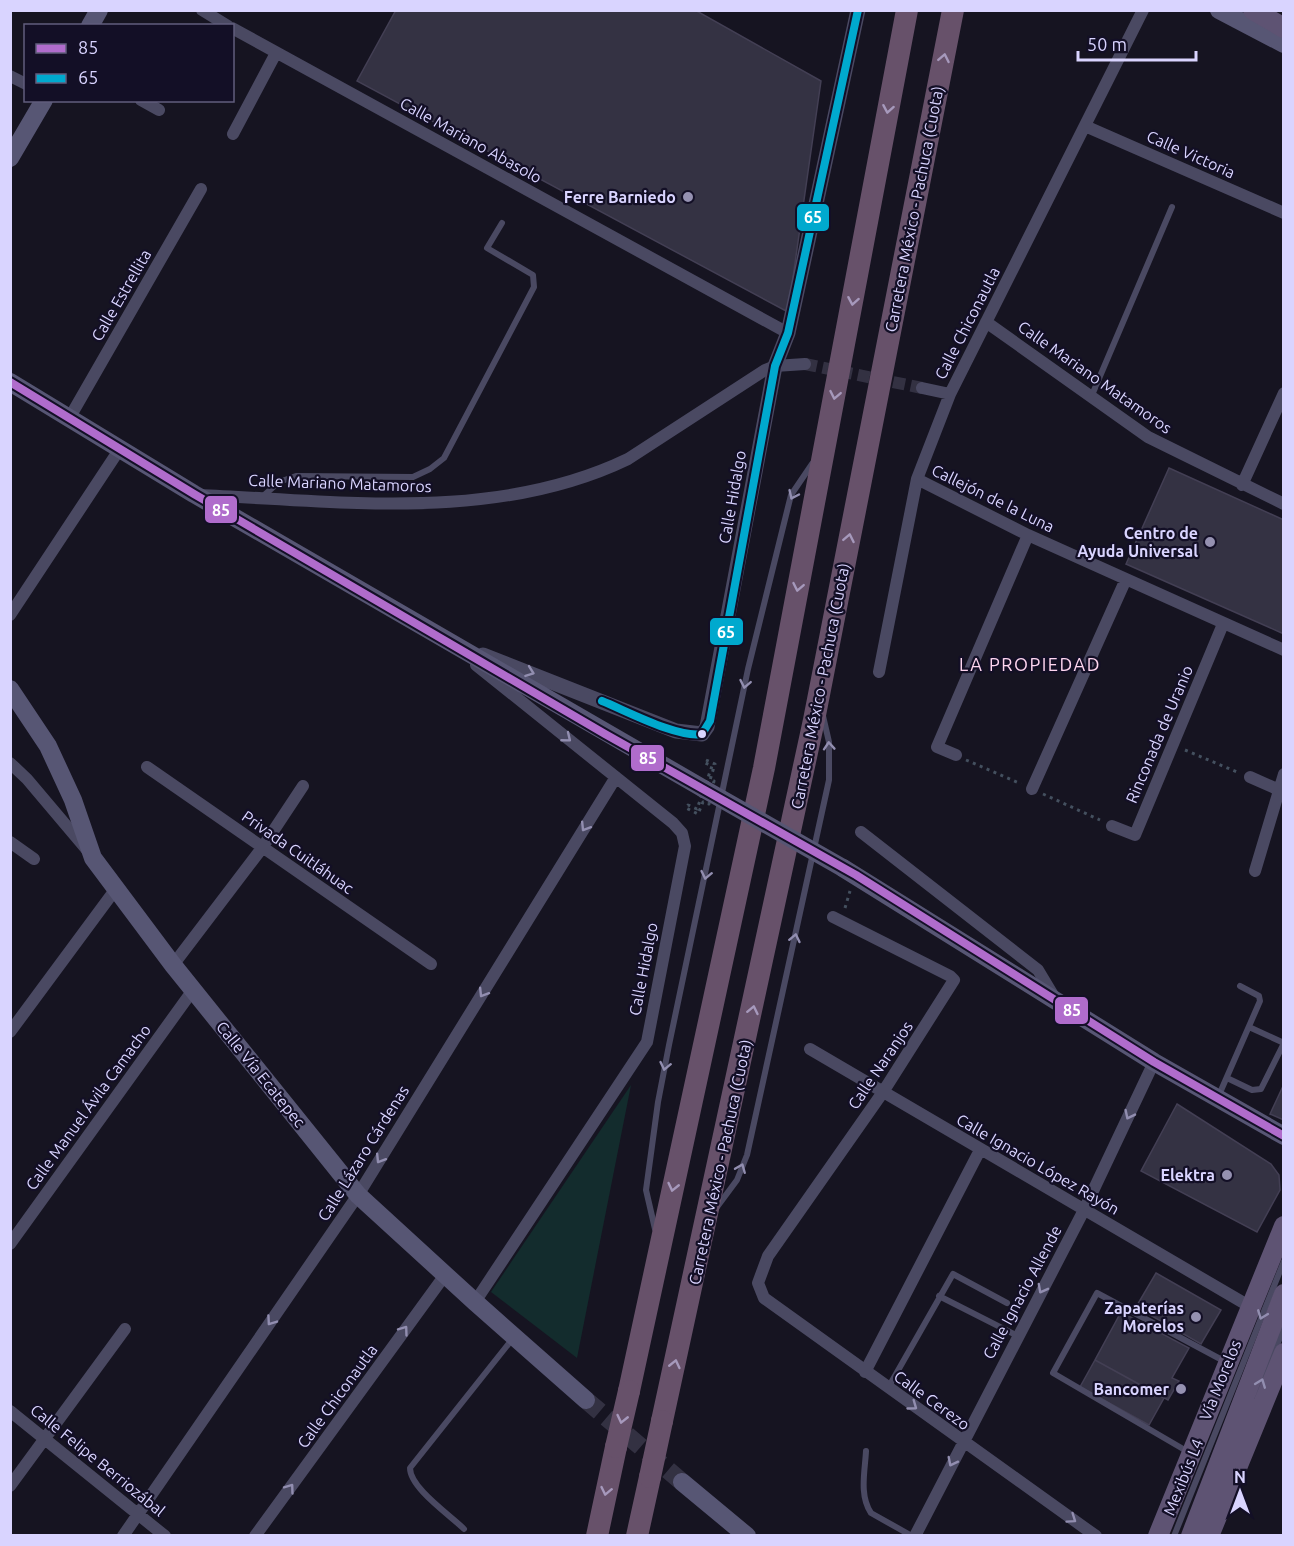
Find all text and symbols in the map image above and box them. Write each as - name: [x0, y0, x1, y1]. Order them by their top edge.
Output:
- legend: [24, 24, 234, 102]
- scale bar: [1078, 24, 1196, 62]
- text: 50 m: [1087, 34, 1127, 54]
- text: 85: [78, 37, 98, 57]
- one-way arrow: [937, 53, 950, 63]
- text: 65: [78, 67, 98, 87]
- street label: Carretera México - Pachuca (Cuota): [881, 84, 948, 334]
- street label: Calle Mariano Abasolo: [397, 94, 545, 186]
- one-way arrow: [882, 104, 895, 114]
- street label: Calle Victoria: [1144, 127, 1238, 181]
- place label: Ferre Barniedo: [564, 188, 676, 206]
- marker: Ferre Barniedo: [681, 190, 695, 204]
- line badge: 65: [796, 203, 830, 232]
- text: 65: [804, 208, 822, 226]
- street label: Calle Estrellita: [88, 246, 154, 344]
- street label: Calle Chiconautla: [931, 264, 1003, 382]
- one-way arrow: [847, 296, 860, 306]
- street label: Calle Mariano Matamoros: [1015, 317, 1175, 437]
- one-way arrow: [829, 389, 842, 399]
- street label: Calle Hidalgo: [715, 449, 749, 545]
- street label: Callejón de la Luna: [929, 461, 1057, 535]
- street label: Calle Mariano Matamoros: [248, 471, 432, 495]
- one-way arrow: [788, 489, 800, 500]
- line badge: 85: [204, 495, 238, 524]
- text: 85: [212, 501, 230, 519]
- place label: Centro de Ayuda Universal: [1077, 524, 1198, 560]
- one-way arrow: [842, 533, 855, 543]
- marker: Centro de Ayuda Universal: [1203, 535, 1217, 549]
- street label: Carretera México - Pachuca (Cuota): [787, 561, 854, 811]
- one-way arrow: [792, 581, 805, 591]
- line badge: 65: [709, 617, 744, 646]
- text: 65: [717, 623, 735, 641]
- district label: LA PROPIEDAD: [959, 654, 1101, 674]
- street label: Rinconada de Uranio: [1122, 662, 1196, 806]
- one-way arrow: [524, 665, 535, 678]
- one-way arrow: [739, 679, 752, 689]
- unlabelled marker: [696, 728, 708, 740]
- one-way arrow: [560, 731, 571, 742]
- one-way arrow: [823, 742, 836, 751]
- line badge: 85: [630, 744, 665, 772]
- text: 85: [639, 749, 657, 767]
- street label: Privada Cuitláhuac: [239, 807, 358, 898]
- one-way arrow: [580, 821, 592, 831]
- one-way arrow: [701, 870, 714, 880]
- street label: Calle Hidalgo: [625, 921, 661, 1017]
- one-way arrow: [787, 933, 800, 943]
- one-way arrow: [478, 987, 490, 997]
- line badge: 85: [1054, 996, 1089, 1025]
- text: 85: [1063, 1001, 1081, 1019]
- one-way arrow: [746, 1005, 759, 1015]
- street label: Calle Vía Ecatepec: [213, 1018, 309, 1131]
- street label: Calle Naranjos: [844, 1018, 916, 1112]
- street label: Calle Manuel Ávila Camacho: [20, 1020, 154, 1193]
- street label: Carretera México - Pachuca (Cuota): [685, 1038, 756, 1286]
- one-way arrow: [659, 1060, 672, 1070]
- street label: Calle Lázaro Cárdenas: [314, 1082, 412, 1224]
- one-way arrow: [1125, 1108, 1137, 1119]
- street label: Calle Ignacio López Rayón: [953, 1110, 1123, 1218]
- one-way arrow: [376, 1153, 388, 1163]
- one-way arrow: [734, 1164, 746, 1175]
- place label: Elektra: [1161, 1166, 1215, 1184]
- marker: Elektra: [1220, 1168, 1234, 1182]
- one-way arrow: [667, 1182, 680, 1192]
- street label: Calle Ignacio Allende: [979, 1222, 1065, 1362]
- one-way arrow: [1038, 1283, 1049, 1293]
- place label: Zapaterías Morelos: [1104, 1299, 1184, 1335]
- one-way arrow: [1257, 1309, 1269, 1320]
- marker: Zapaterías Morelos: [1189, 1310, 1203, 1324]
- one-way arrow: [267, 1314, 278, 1325]
- one-way arrow: [397, 1326, 408, 1337]
- street label: Vía Morelos: [1196, 1337, 1244, 1423]
- street label: Calle Chiconautla: [293, 1341, 381, 1451]
- one-way arrow: [668, 1360, 681, 1370]
- street label: Calle Cerezo: [891, 1367, 973, 1433]
- one-way arrow: [1254, 1378, 1266, 1389]
- place label: Bancomer: [1094, 1380, 1169, 1398]
- marker: Bancomer: [1174, 1382, 1188, 1396]
- one-way arrow: [906, 1399, 917, 1410]
- street label: Calle Felipe Berriozábal: [27, 1400, 169, 1520]
- one-way arrow: [617, 1414, 630, 1424]
- street label: Mexibús L4: [1159, 1436, 1207, 1518]
- one-way arrow: [948, 1456, 960, 1467]
- north arrow: [1210, 1462, 1270, 1522]
- text: N: [1234, 1468, 1246, 1486]
- one-way arrow: [282, 1484, 293, 1495]
- one-way arrow: [601, 1486, 614, 1496]
- one-way arrow: [1066, 1512, 1077, 1523]

